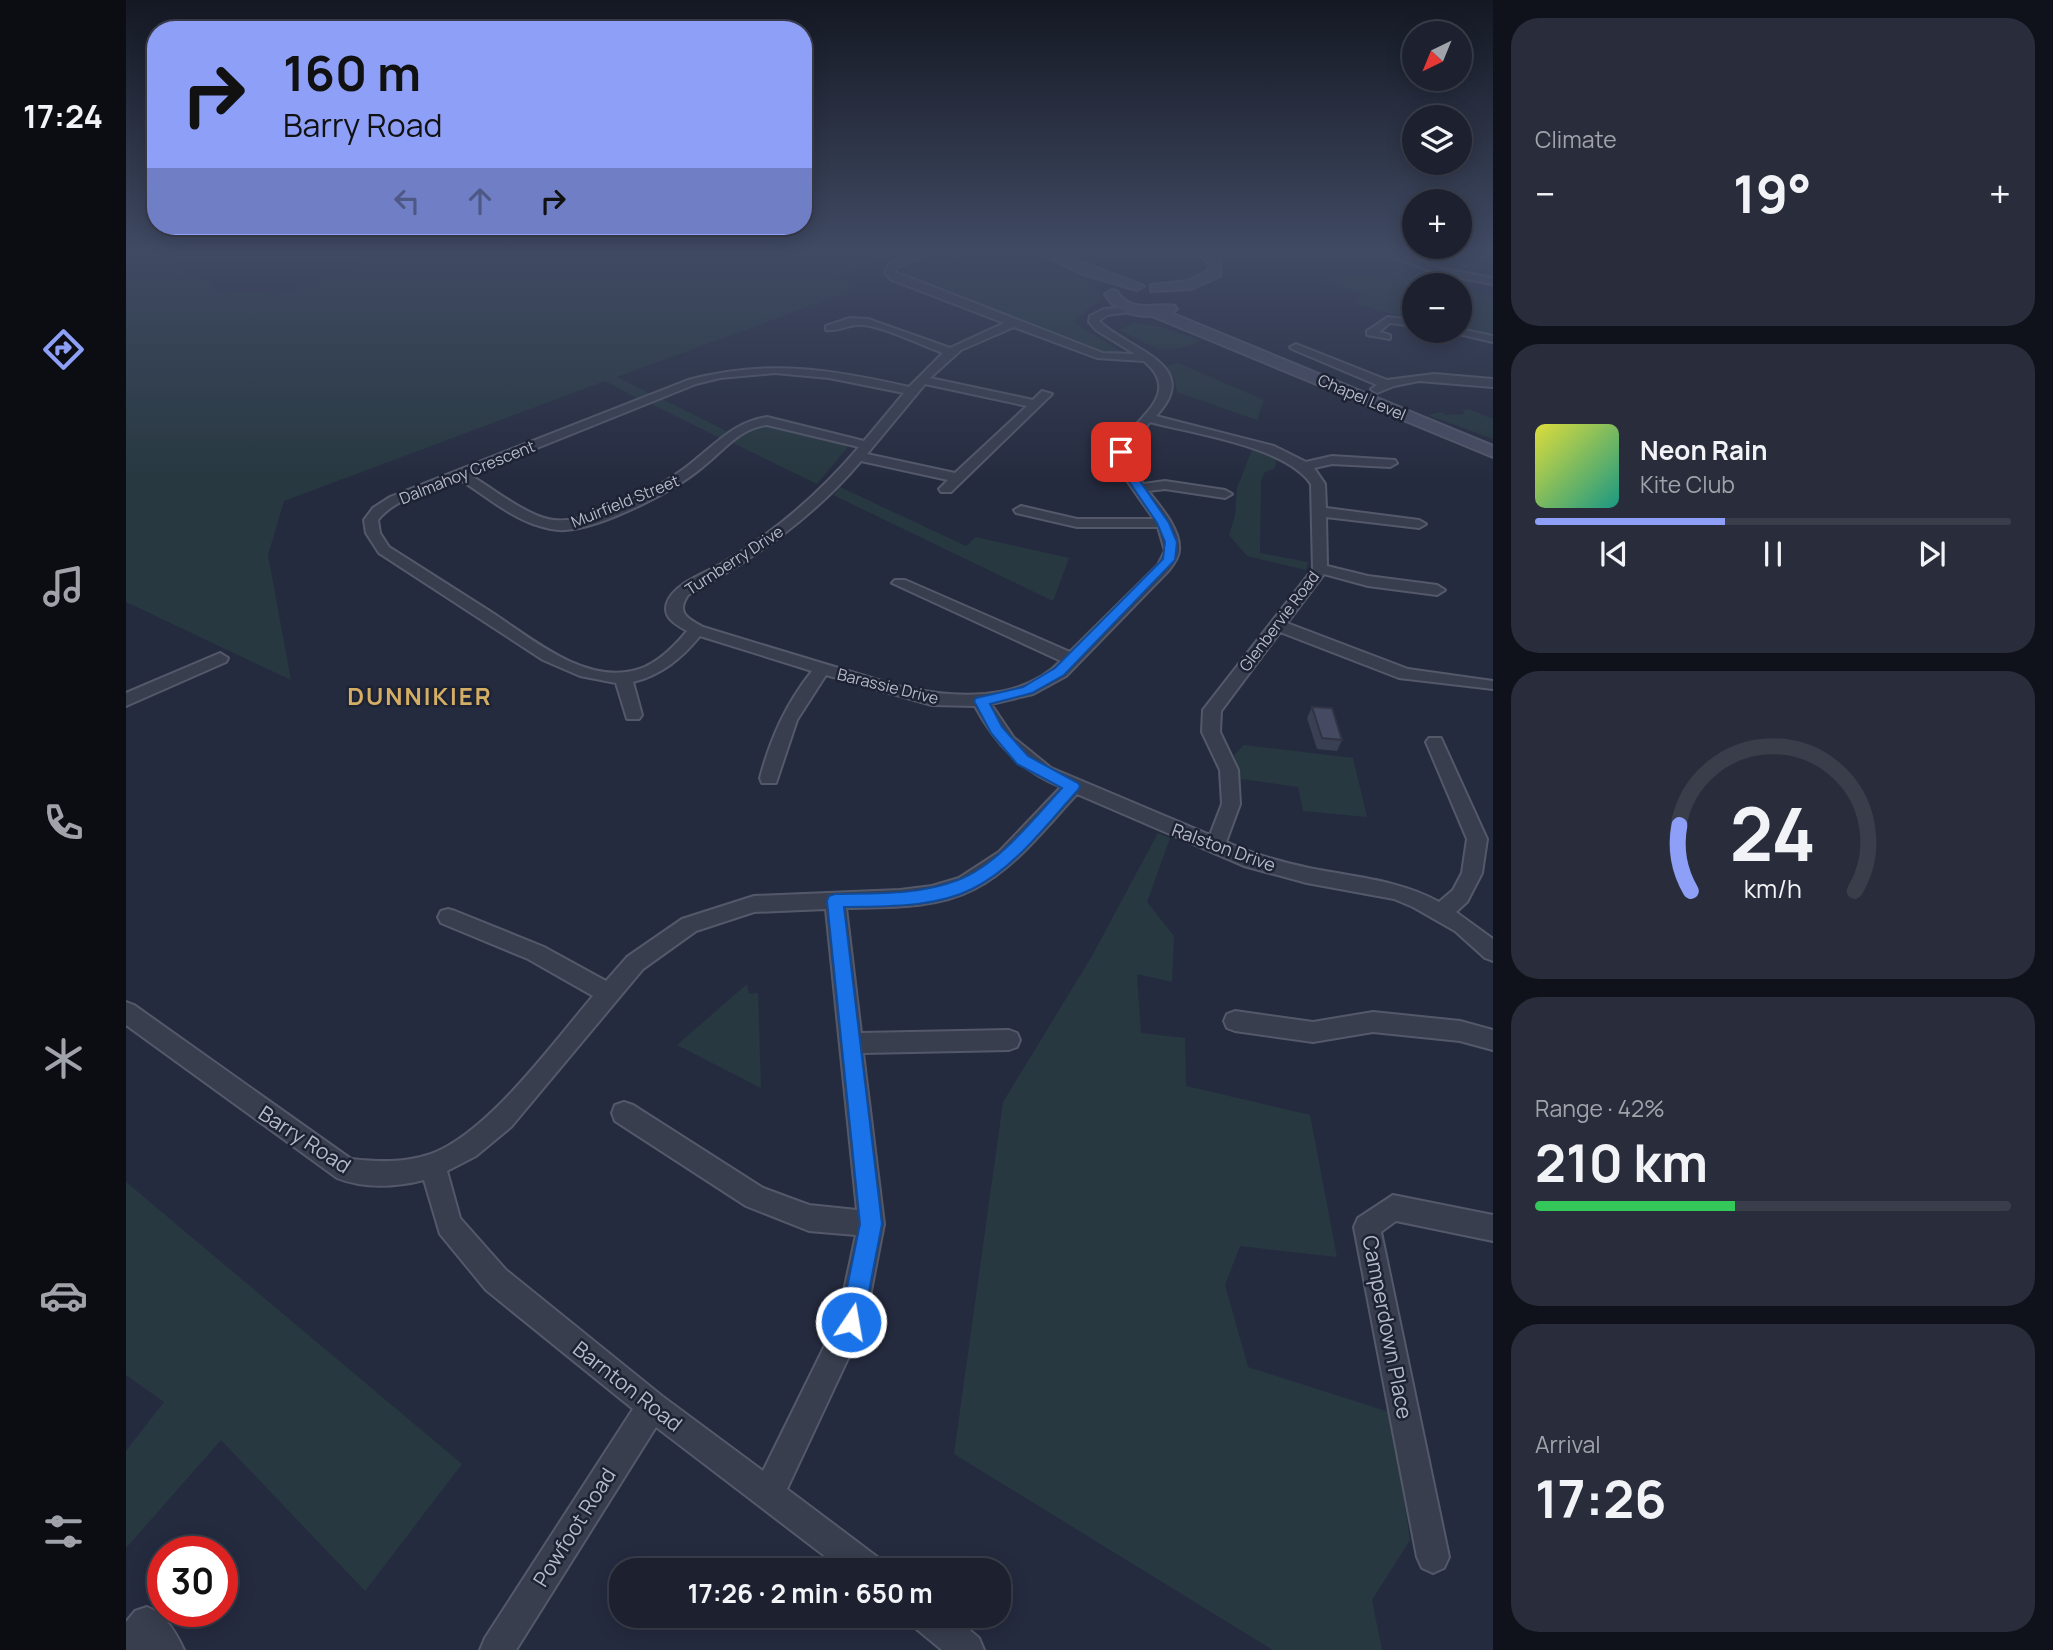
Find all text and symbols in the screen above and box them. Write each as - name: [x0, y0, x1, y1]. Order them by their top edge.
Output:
- north arrow: [1402, 21, 1472, 91]
- map controls: [1402, 21, 1472, 343]
- text: 160 m: [283, 39, 421, 106]
- icon: right: [168, 49, 259, 140]
- text: 17:24: [23, 94, 103, 138]
- text: Barry Road: [283, 103, 442, 147]
- button: layers: [1402, 105, 1472, 175]
- text: Climate: [1535, 123, 1617, 155]
- text: 19°: [1733, 158, 1812, 229]
- text: −: [1535, 167, 1556, 219]
- text: +: [1989, 167, 2011, 219]
- icon: left: [388, 182, 426, 220]
- icon: ahead: [461, 182, 499, 220]
- icon: right: [534, 182, 572, 220]
- button: +: [1402, 189, 1472, 259]
- button: −: [1402, 273, 1472, 343]
- icon: directions: [39, 325, 88, 374]
- street label: Chapel Level: [1315, 369, 1409, 425]
- pin: [1091, 422, 1151, 482]
- text: Neon Rain: [1640, 432, 1768, 468]
- icon: arrive: [1102, 433, 1140, 471]
- street label: Dalmahoy Crescent: [396, 435, 538, 509]
- text: Kite Club: [1640, 468, 1735, 500]
- street label: Muirfield Street: [568, 469, 682, 533]
- street label: Turnberry Drive: [681, 520, 787, 600]
- icon: previous: [1595, 535, 1633, 573]
- icon: pause: [1754, 535, 1792, 573]
- icon: next: [1913, 535, 1951, 573]
- icon: music: [39, 562, 88, 611]
- street label: Glenbervie Road: [1234, 566, 1324, 676]
- street label: Barassie Drive: [835, 663, 941, 709]
- district label: DUNNIKIER: [347, 679, 493, 712]
- text: 24: [1730, 783, 1816, 883]
- icon: phone: [39, 798, 88, 847]
- street label: Ralston Drive: [1169, 817, 1279, 877]
- text: km/h: [1744, 871, 1802, 906]
- icon: climate: [39, 1034, 88, 1083]
- text: Range · 42%: [1535, 1092, 1665, 1124]
- street label: Barry Road: [254, 1099, 356, 1179]
- text: 210 km: [1535, 1127, 1708, 1198]
- street label: Camperdown Place: [1356, 1233, 1420, 1421]
- icon: car: [39, 1271, 88, 1320]
- position arrow: [814, 1285, 888, 1359]
- street label: Barnton Road: [568, 1335, 688, 1437]
- text: Arrival: [1535, 1428, 1601, 1460]
- street label: Powfoot Road: [526, 1462, 622, 1592]
- text: 17:26: [1535, 1463, 1667, 1534]
- icon: filters: [39, 1507, 88, 1556]
- speed limit sign: 30: [147, 1536, 238, 1627]
- text: 17:26 · 2 min · 650 m: [687, 1575, 933, 1611]

